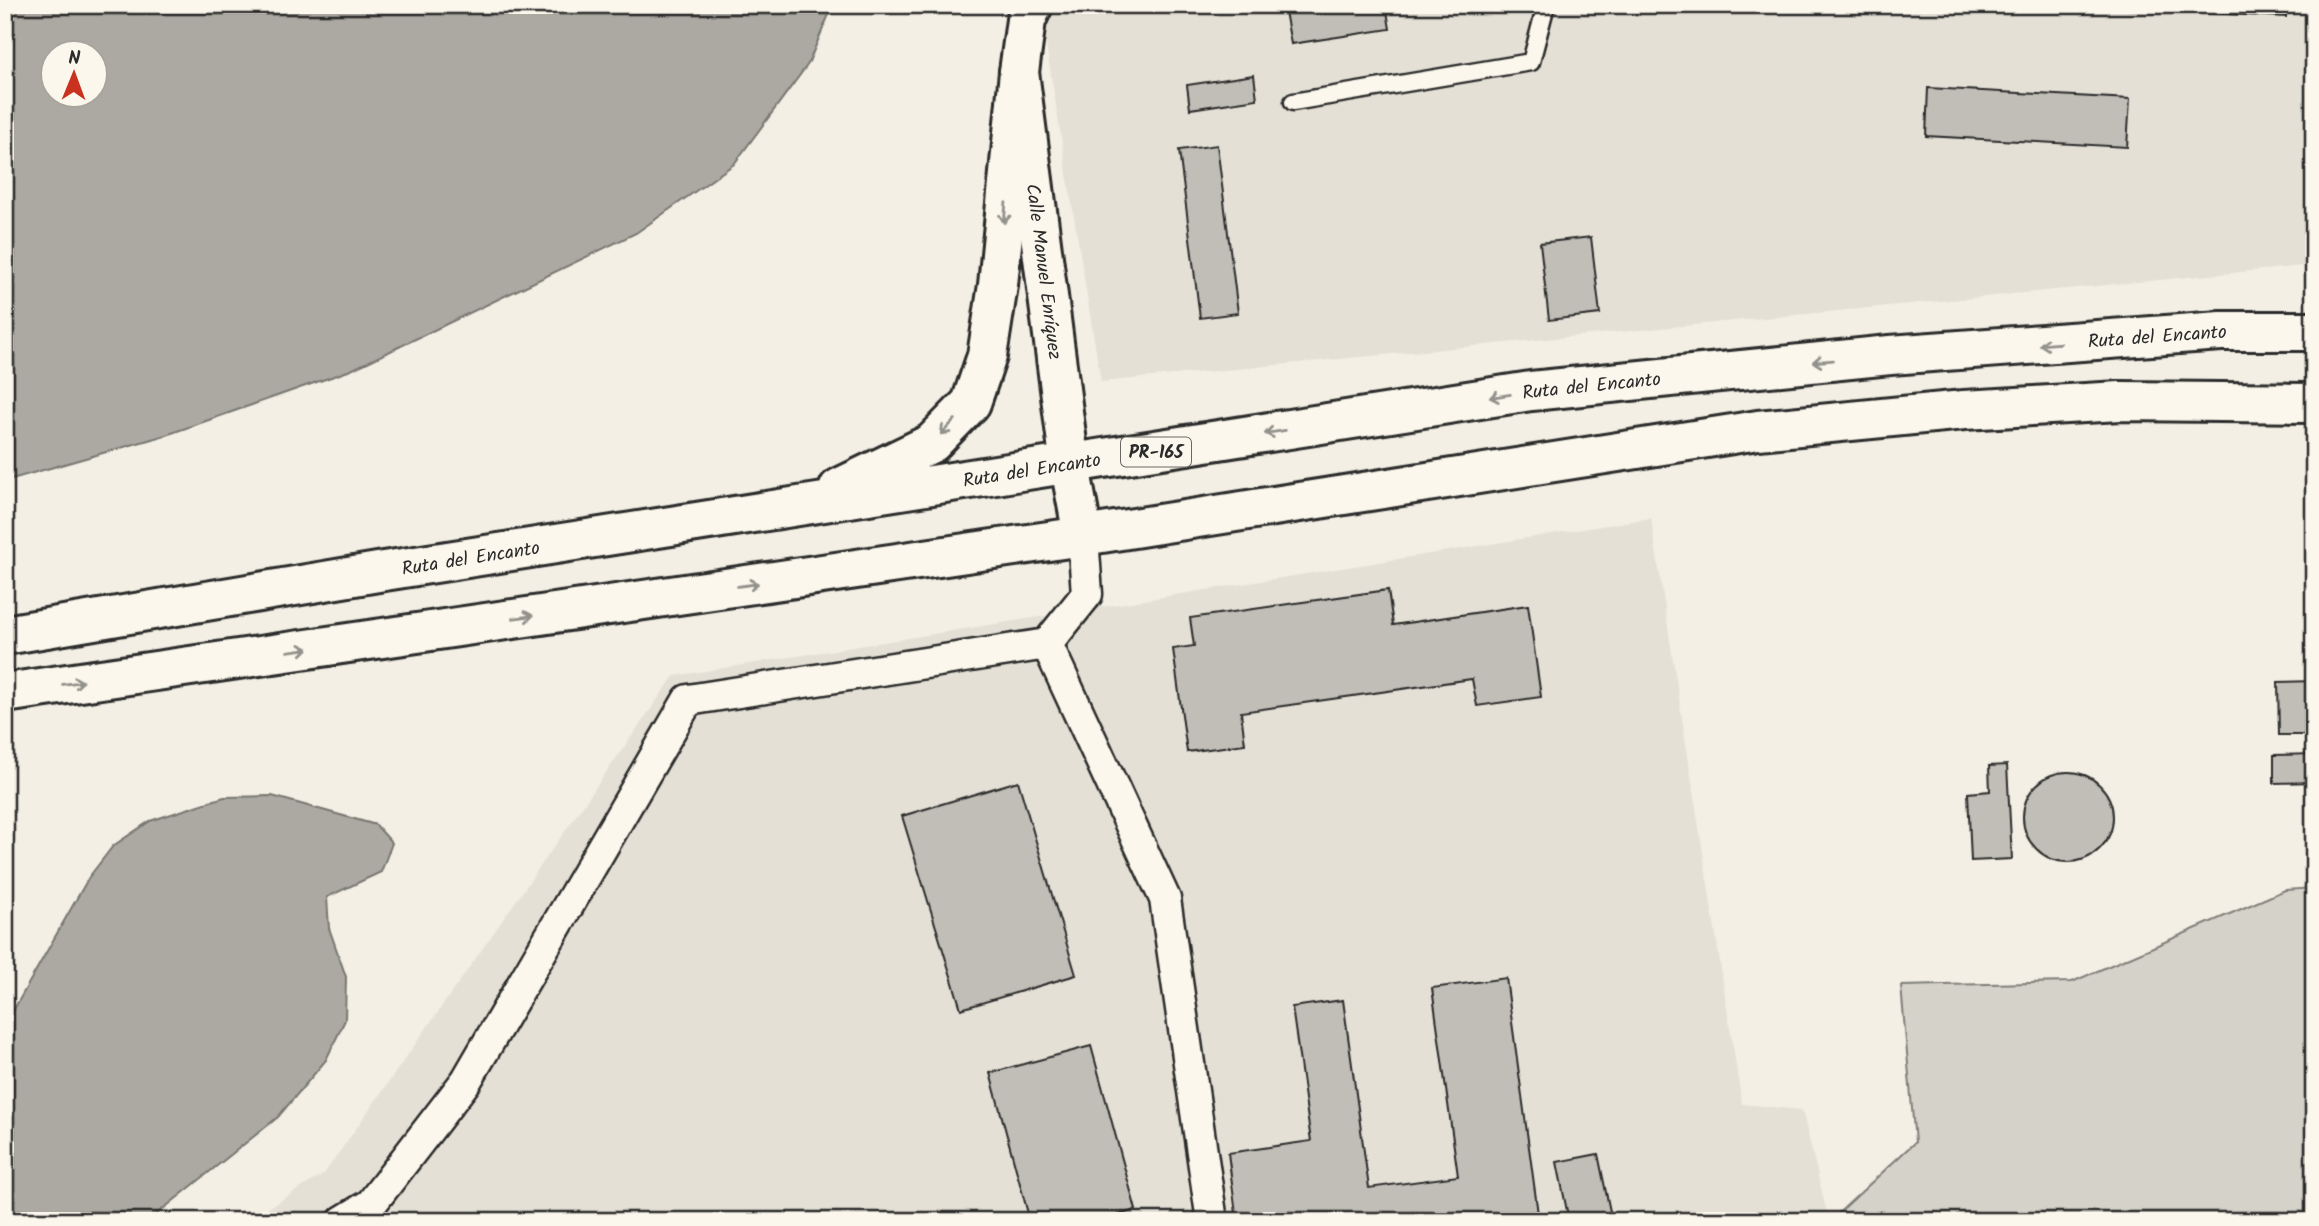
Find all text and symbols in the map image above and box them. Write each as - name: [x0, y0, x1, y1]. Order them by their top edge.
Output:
- north arrow: [38, 38, 108, 108]
- text: N: [68, 44, 81, 74]
- street label: Calle Manuel Enríquez: [1017, 182, 1069, 361]
- one-way arrow: [998, 201, 1011, 224]
- street label: Ruta del Encanto: [2087, 318, 2227, 358]
- one-way arrow: [2039, 338, 2062, 351]
- one-way arrow: [1812, 355, 1835, 368]
- street label: Ruta del Encanto: [1520, 365, 1662, 409]
- one-way arrow: [1489, 390, 1511, 403]
- one-way arrow: [939, 418, 956, 435]
- one-way arrow: [1264, 426, 1287, 439]
- road number: PR-165: [1121, 438, 1191, 466]
- street label: Ruta del Encanto: [961, 446, 1103, 497]
- street label: Ruta del Encanto: [400, 534, 542, 585]
- one-way arrow: [736, 578, 759, 591]
- one-way arrow: [511, 611, 534, 624]
- one-way arrow: [286, 643, 309, 656]
- one-way arrow: [61, 676, 84, 689]

